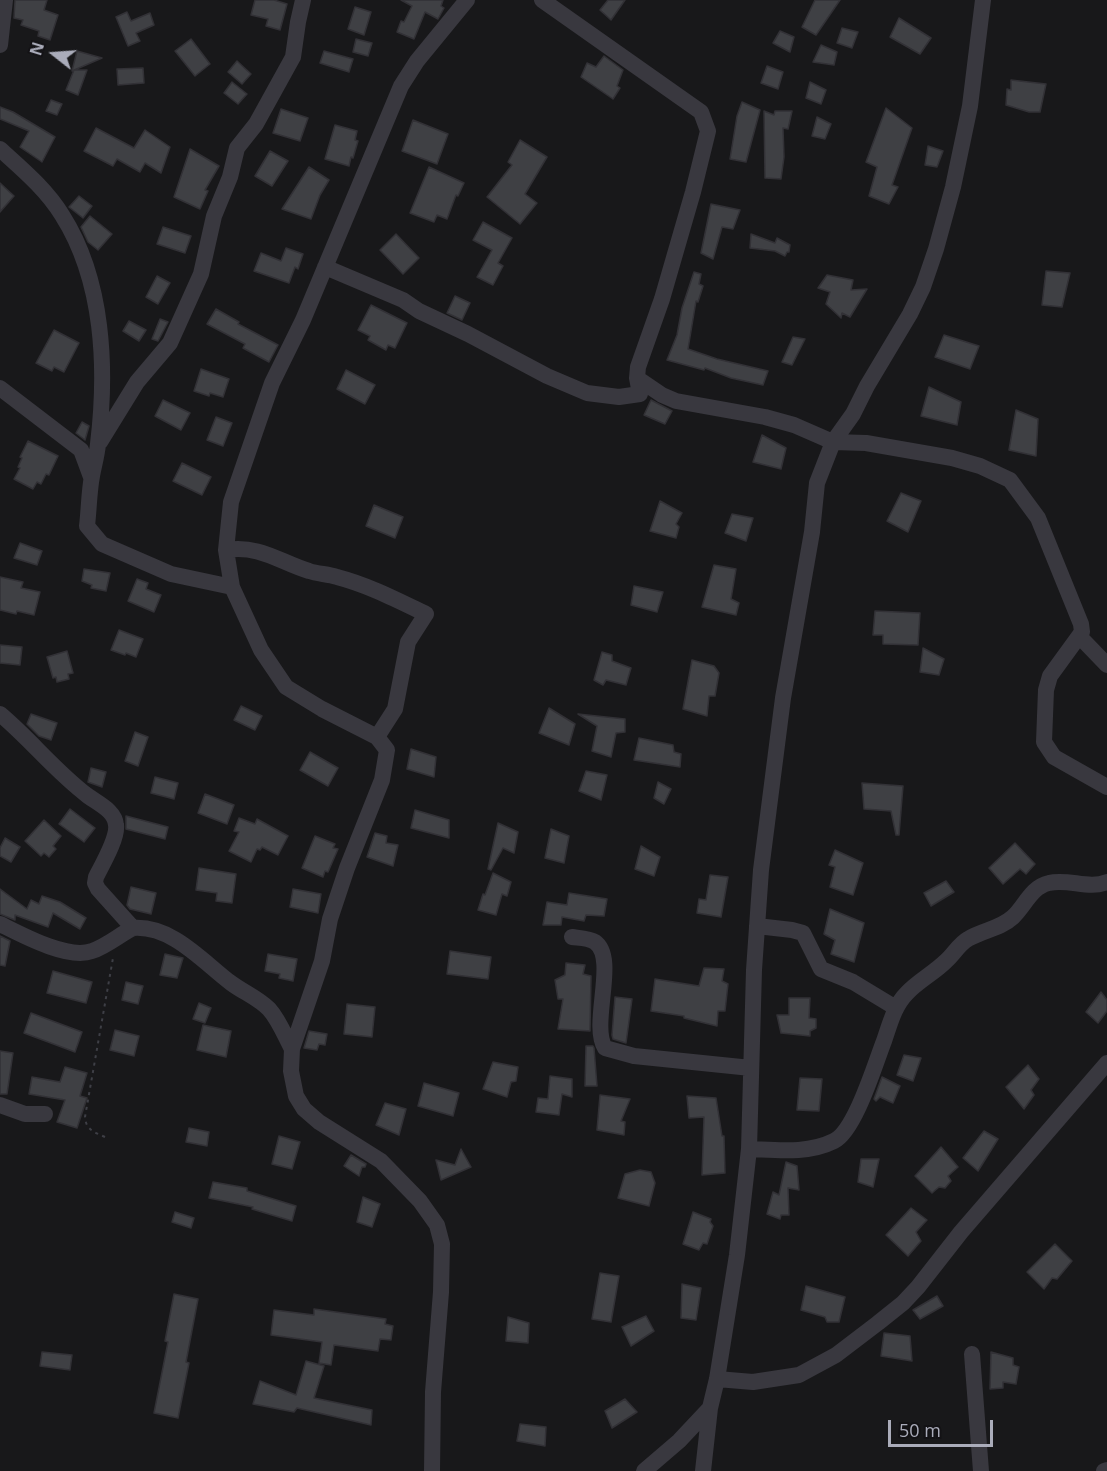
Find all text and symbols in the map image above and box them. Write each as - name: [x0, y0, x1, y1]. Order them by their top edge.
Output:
- north arrow: [24, 24, 84, 84]
- text: N: [24, 39, 49, 58]
- scale bar: [891, 1408, 996, 1446]
- text: 50 m: [899, 1418, 941, 1442]

